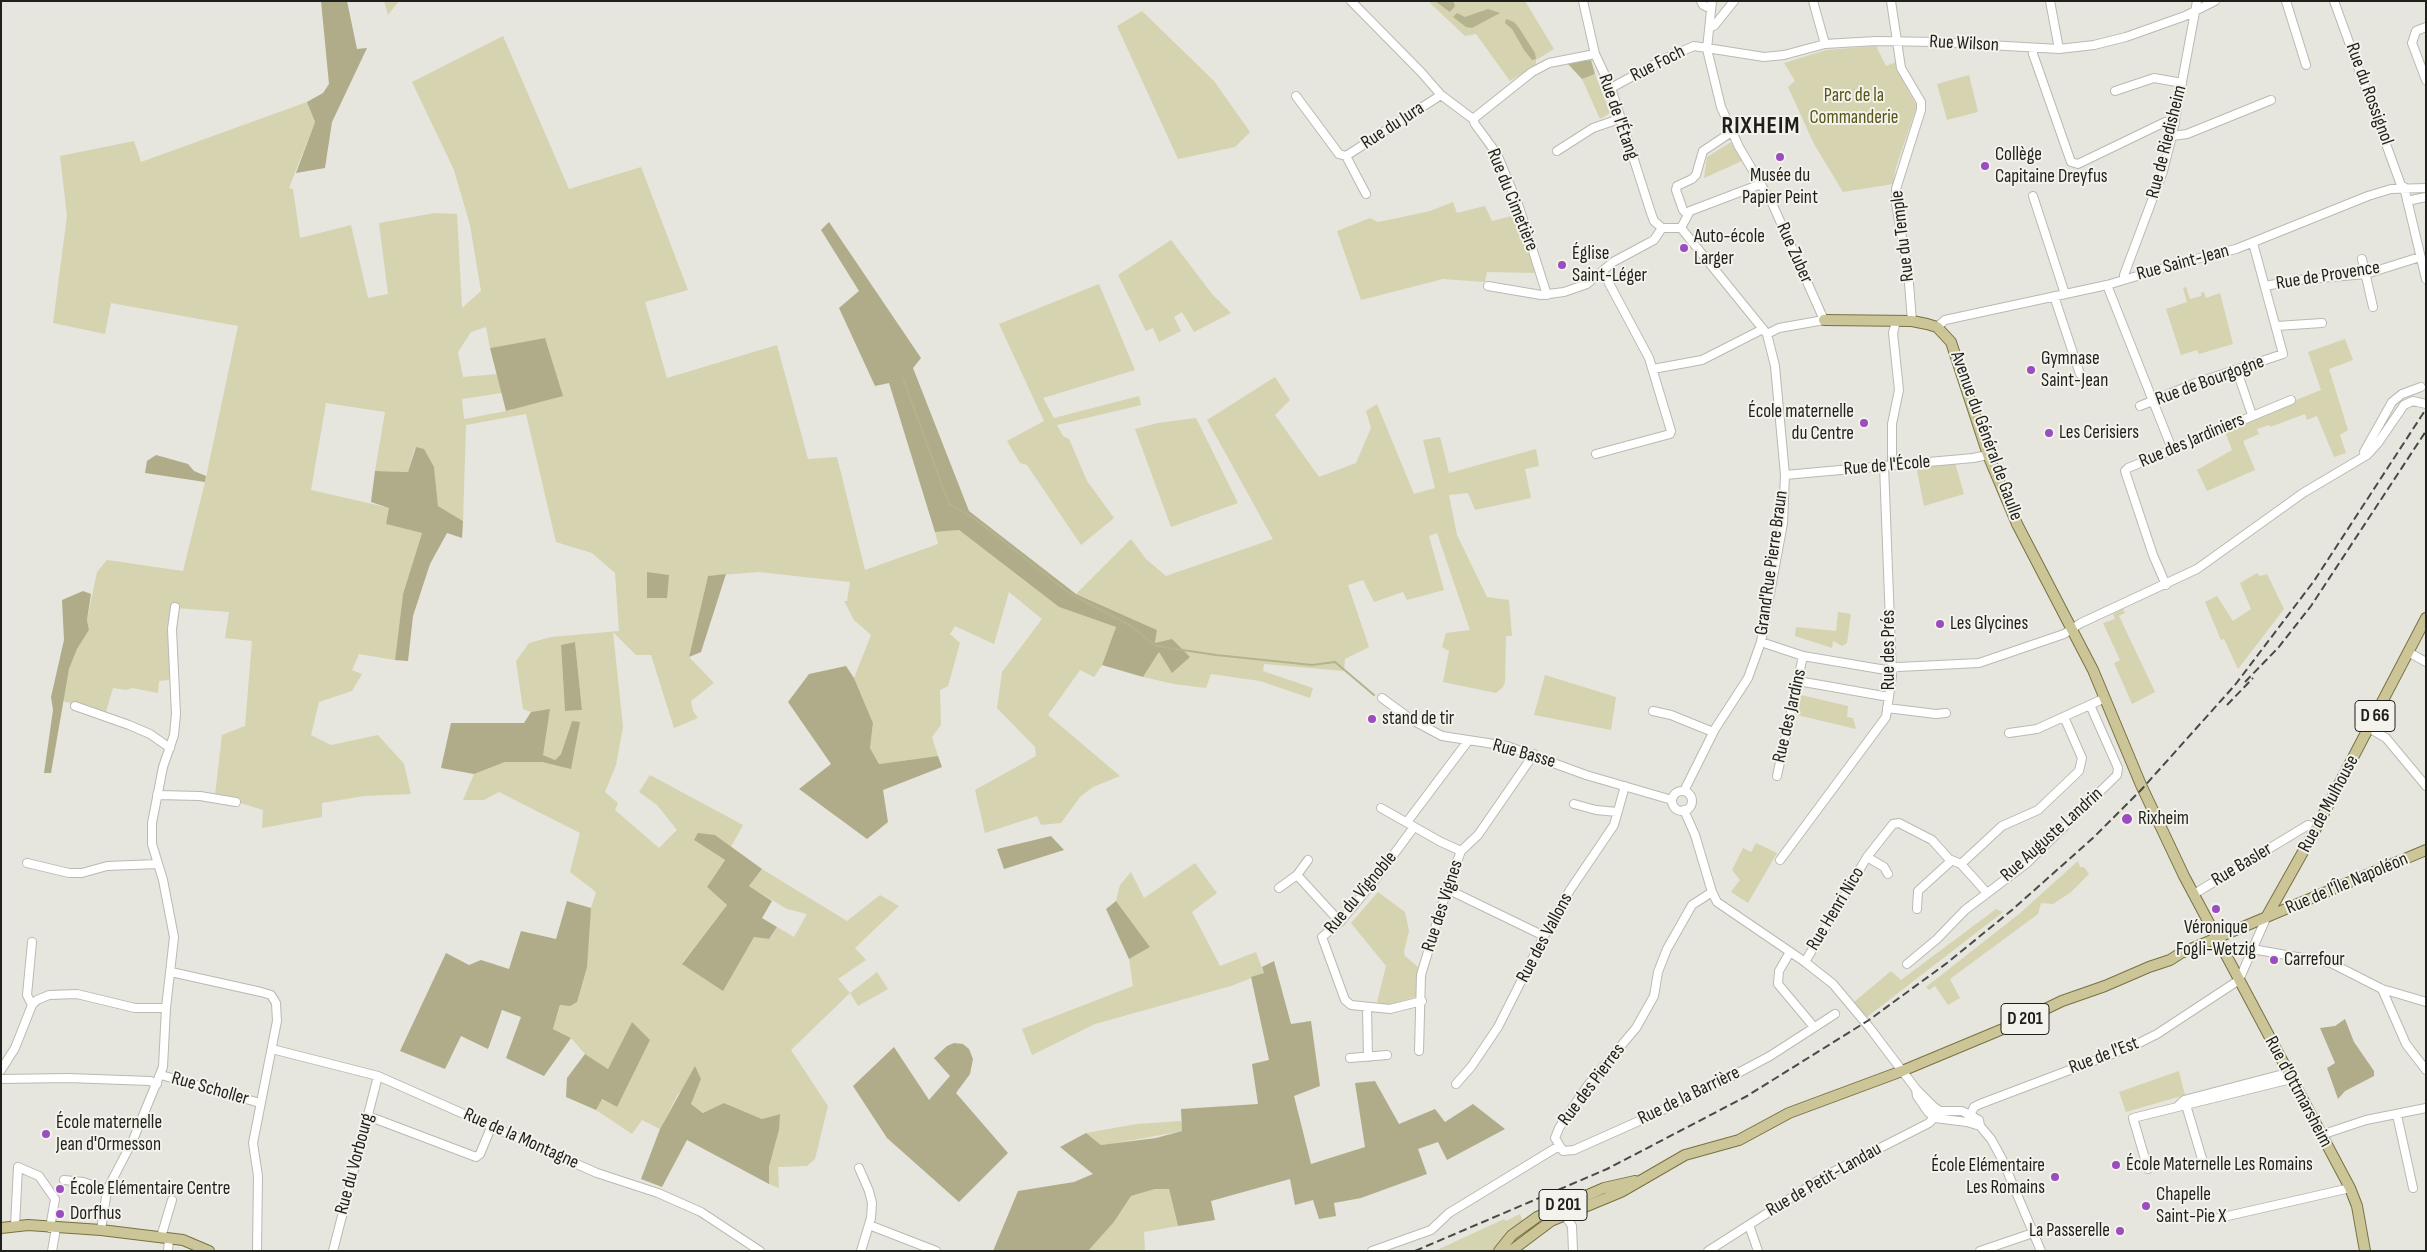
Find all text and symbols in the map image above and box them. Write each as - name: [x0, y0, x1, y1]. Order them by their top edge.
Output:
- street label: Rue Wilson: [1929, 31, 1999, 57]
- street label: Rue du Rossignol: [2340, 40, 2398, 148]
- street label: Rue Foch: [1627, 41, 1689, 87]
- street label: Rue de l'Étang: [1593, 71, 1643, 163]
- street label: Rue de Riedisheim: [2142, 83, 2192, 201]
- park label: Parc de la Commanderie: [1810, 85, 1898, 129]
- street label: Rue du Jura: [1357, 97, 1429, 155]
- district label: RIXHEIM: [1721, 113, 1801, 141]
- place label: Collège Capitaine Dreyfus: [1995, 144, 2108, 188]
- street label: Rue du Cimetière: [1481, 145, 1543, 255]
- marker: Musée du Papier Peint: [1774, 151, 1786, 163]
- marker: Collège Capitaine Dreyfus: [1979, 160, 1991, 172]
- place label: Musée du Papier Peint: [1742, 165, 1818, 209]
- street label: Rue du Temple: [1886, 189, 1920, 283]
- street label: Rue Zuber: [1771, 219, 1817, 287]
- place label: Auto-école Larger: [1694, 226, 1765, 270]
- street label: Rue Saint-Jean: [2134, 240, 2232, 286]
- marker: Auto-école Larger: [1678, 242, 1690, 254]
- place label: Église Saint-Léger: [1572, 243, 1647, 287]
- street label: Rue de Provence: [2274, 257, 2382, 295]
- marker: Église Saint-Léger: [1556, 259, 1568, 271]
- street label: Avenue du Général de Gaulle: [1945, 348, 2027, 524]
- place label: Gymnase Saint-Jean: [2041, 348, 2108, 392]
- street label: Rue de Bourgogne: [2153, 351, 2267, 411]
- marker: Gymnase Saint-Jean: [2025, 364, 2037, 376]
- place label: École maternelle du Centre: [1748, 401, 1854, 445]
- street label: Rue des Jardiniers: [2136, 409, 2248, 473]
- marker: École maternelle du Centre: [1858, 417, 1870, 429]
- place label: Les Cerisiers: [2059, 422, 2139, 444]
- marker: Les Cerisiers: [2043, 427, 2055, 439]
- street label: Rue de l'École: [1843, 451, 1931, 481]
- street label: Grand'Rue Pierre Braun: [1751, 489, 1793, 637]
- street label: Rue des Prés: [1878, 610, 1900, 690]
- place label: Les Glycines: [1950, 613, 2028, 635]
- marker: Les Glycines: [1934, 618, 1946, 630]
- street label: Rue des Jardins: [1768, 667, 1812, 765]
- road number: D 66: [2355, 700, 2395, 731]
- place label: stand de tir: [1382, 708, 1454, 730]
- marker: stand de tir: [1366, 713, 1378, 725]
- street label: Rue Basse: [1490, 734, 1558, 774]
- street label: Rue de Mulhouse: [2294, 751, 2364, 857]
- street label: Rue Auguste Landrin: [1996, 783, 2108, 887]
- place label: Rixheim: [2138, 808, 2189, 830]
- marker: Rixheim: [2120, 812, 2134, 826]
- street label: Rue Basler: [2208, 838, 2276, 892]
- street label: Rue du Vignoble: [1320, 847, 1402, 939]
- street label: Rue de l'Île Napoléon: [2283, 848, 2411, 920]
- street label: Rue des Vignes: [1417, 857, 1469, 955]
- street label: Rue Henri Nico: [1802, 863, 1870, 955]
- street label: Rue des Vallons: [1512, 889, 1578, 987]
- marker: Véronique Fogli-Wetzig: [2210, 903, 2222, 915]
- place label: Véronique Fogli-Wetzig: [2176, 917, 2256, 961]
- place label: Carrefour: [2284, 949, 2345, 971]
- marker: Carrefour: [2268, 954, 2280, 966]
- road number: D 201: [2001, 1004, 2049, 1034]
- street label: Rue de l'Est: [2066, 1032, 2142, 1080]
- street label: Rue d'Ottmarsheim: [2259, 1033, 2337, 1151]
- street label: Rue des Pierres: [1554, 1039, 1630, 1131]
- street label: Rue de la Barrière: [1634, 1062, 1744, 1130]
- street label: Rue Scholler: [169, 1067, 251, 1111]
- street label: Rue de la Montagne: [460, 1103, 582, 1175]
- street label: Rue du Vorbourg: [331, 1111, 379, 1217]
- place label: École maternelle Jean d'Ormesson: [56, 1112, 162, 1156]
- marker: École maternelle Jean d'Ormesson: [40, 1128, 52, 1140]
- street label: Rue de Petit-Landau: [1762, 1138, 1886, 1222]
- place label: École Maternelle Les Romains: [2126, 1154, 2313, 1176]
- place label: École Elémentaire Les Romains: [1931, 1155, 2045, 1199]
- marker: École Maternelle Les Romains: [2110, 1159, 2122, 1171]
- marker: École Elémentaire Les Romains: [2049, 1171, 2061, 1183]
- place label: École Elémentaire Centre: [70, 1178, 230, 1200]
- marker: École Elémentaire Centre: [54, 1183, 66, 1195]
- place label: Chapelle Saint-Pie X: [2156, 1184, 2226, 1228]
- road number: D 201: [1539, 1190, 1587, 1220]
- marker: Chapelle Saint-Pie X: [2140, 1200, 2152, 1212]
- place label: Dorfhus: [70, 1203, 121, 1225]
- marker: Dorfhus: [54, 1208, 66, 1220]
- place label: La Passerelle: [2029, 1220, 2110, 1242]
- marker: La Passerelle: [2114, 1225, 2126, 1237]

